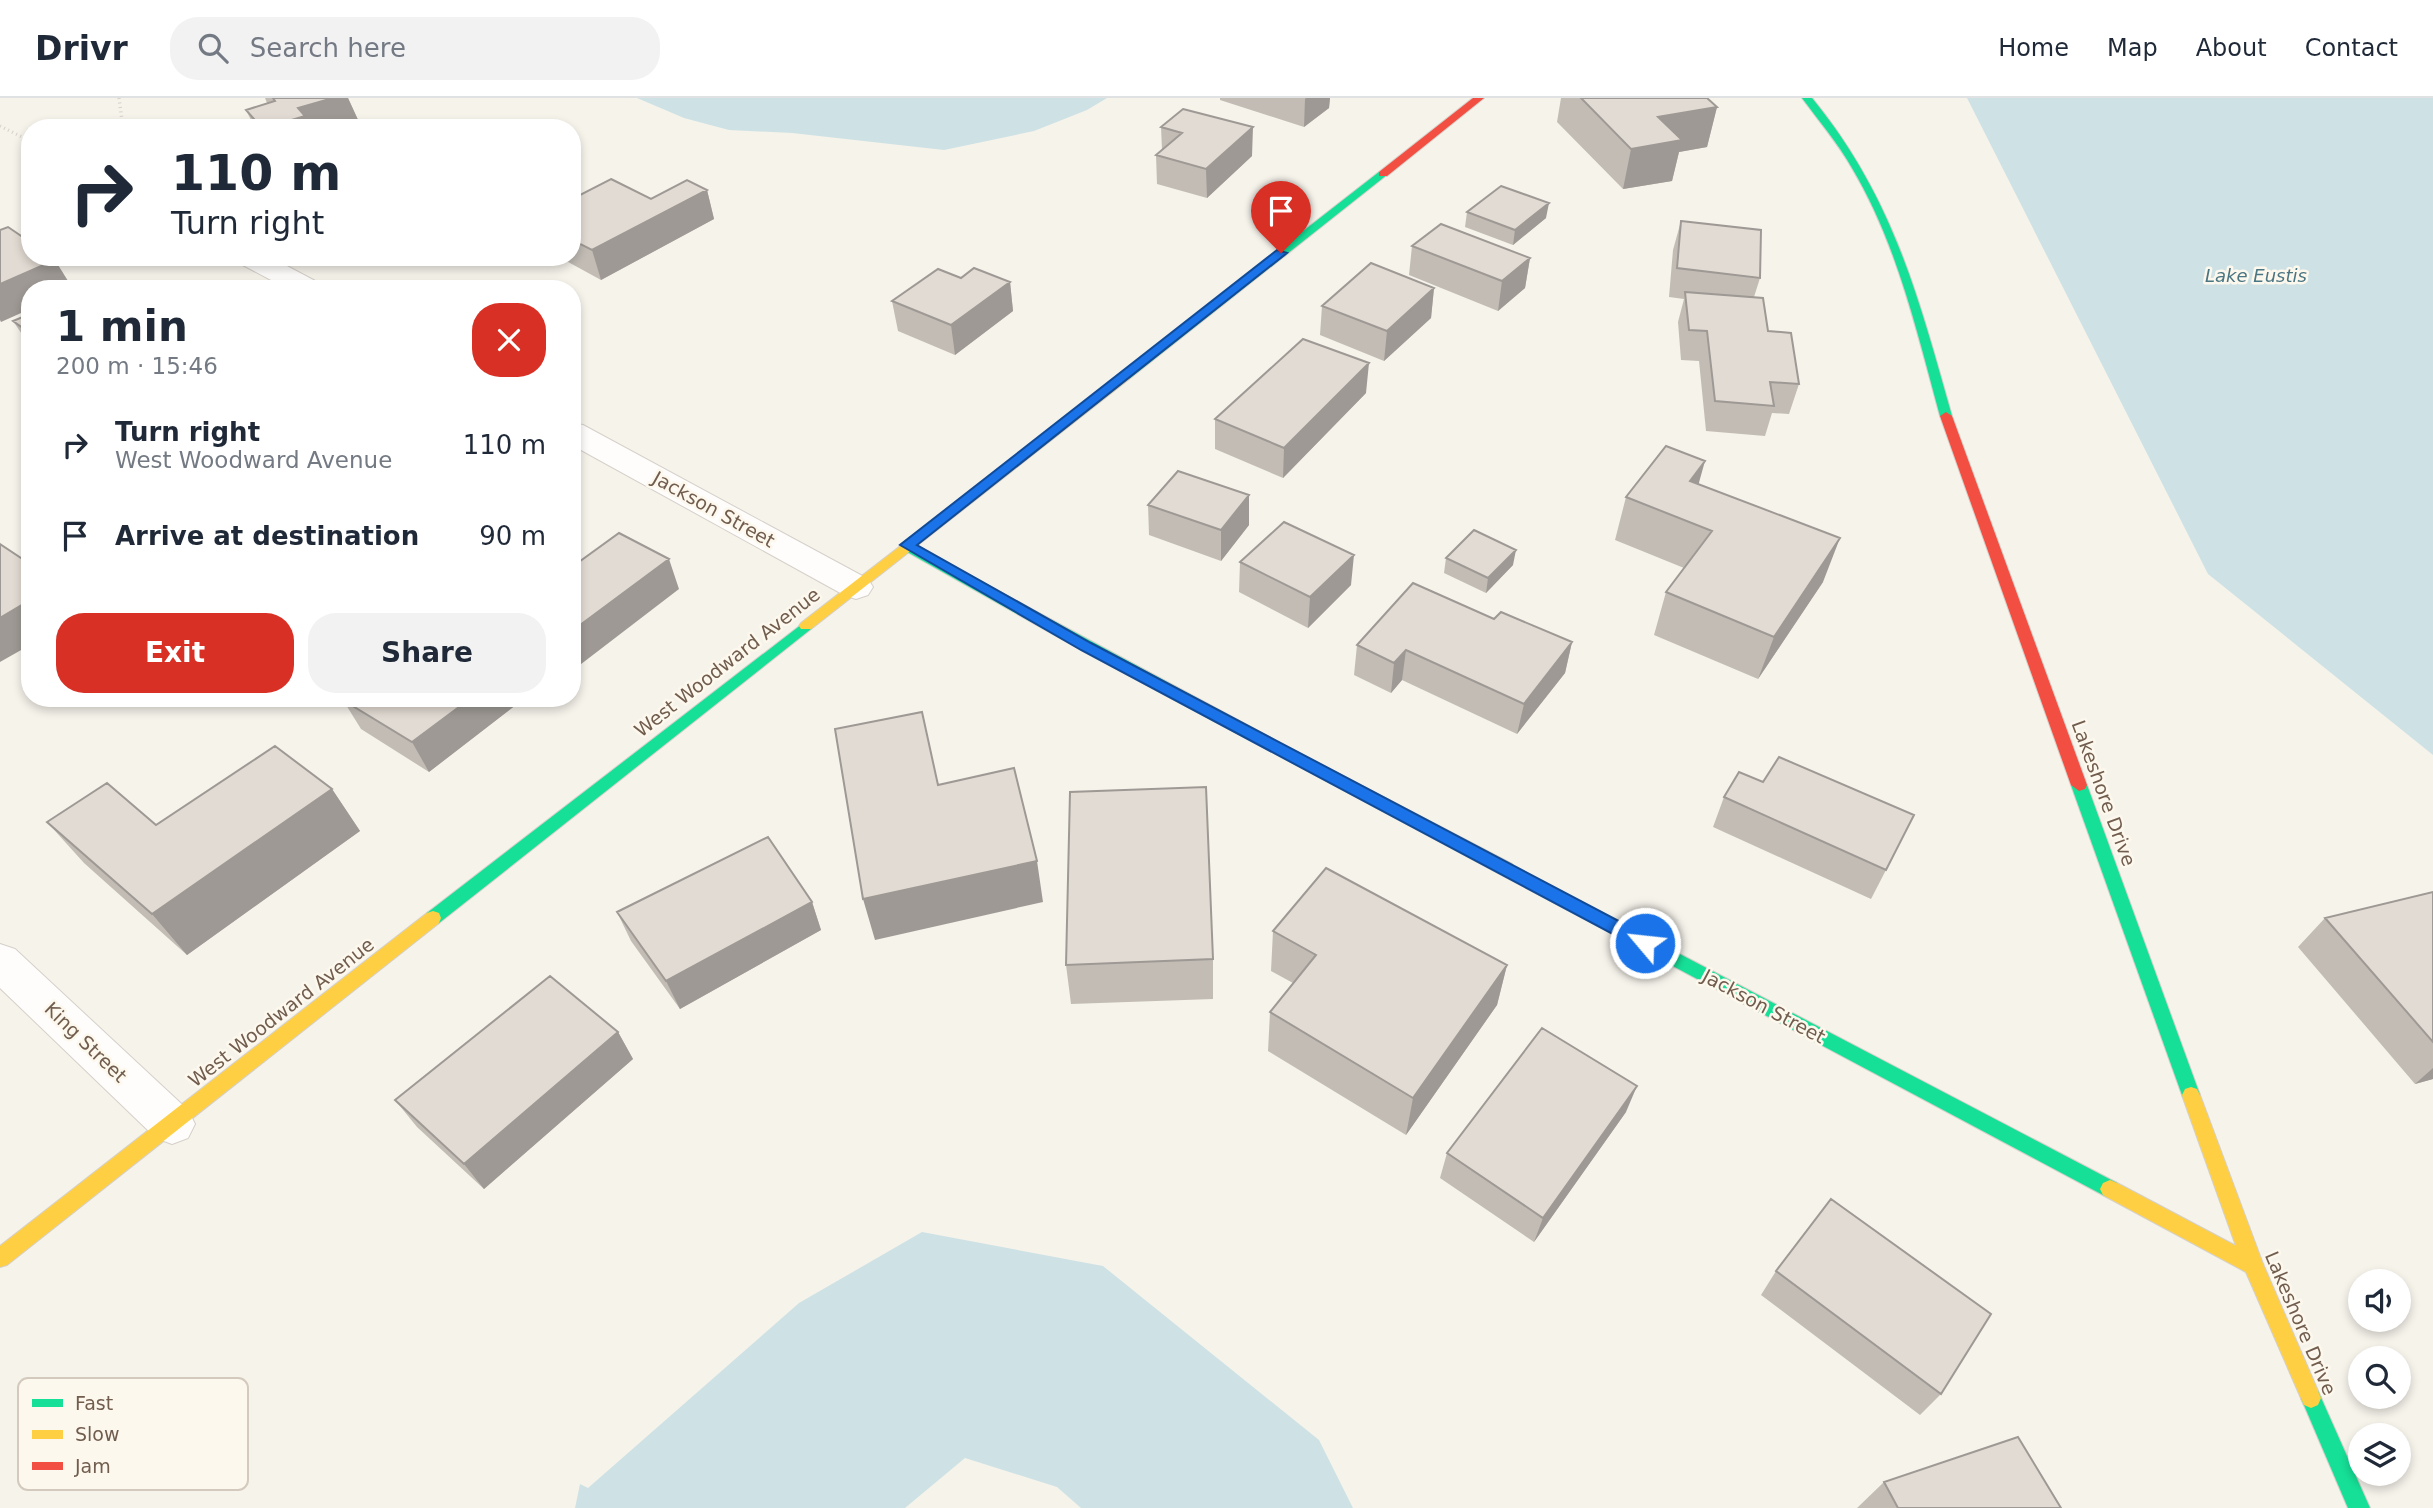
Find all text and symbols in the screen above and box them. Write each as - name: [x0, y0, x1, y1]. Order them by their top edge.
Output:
- search box: [170, 17, 660, 80]
- text: Drivr: [35, 29, 128, 68]
- icon: search: [194, 29, 232, 67]
- text: Search here: [250, 33, 406, 63]
- text: Home: [1998, 34, 2069, 62]
- text: Map: [2107, 34, 2158, 62]
- text: About: [2196, 34, 2267, 62]
- text: Contact: [2305, 34, 2398, 62]
- text: 110 m: [171, 145, 341, 202]
- icon: right: [56, 147, 147, 238]
- pin: [1251, 181, 1311, 253]
- icon: arrive: [1262, 192, 1300, 230]
- text: Turn right: [171, 204, 324, 242]
- water label: Lake Eustis: [2205, 265, 2307, 286]
- text: 1 min: [56, 302, 188, 351]
- button: close: [472, 303, 546, 377]
- text: 200 m · 15:46: [56, 353, 218, 379]
- text: Turn right: [115, 417, 260, 447]
- icon: right: [56, 426, 94, 464]
- text: 110 m: [463, 430, 546, 460]
- text: West Woodward Avenue: [115, 447, 392, 473]
- street label: Jackson Street: [648, 466, 779, 552]
- icon: arrive: [56, 517, 94, 555]
- text: Arrive at destination: [115, 521, 419, 551]
- text: 90 m: [479, 521, 546, 551]
- street label: West Woodward Avenue: [630, 583, 824, 741]
- button: Exit: [56, 613, 294, 693]
- button: Share: [308, 613, 546, 693]
- street label: Lakeshore Drive: [2067, 717, 2141, 869]
- position arrow: [1608, 906, 1682, 980]
- street label: West Woodward Avenue: [184, 933, 378, 1091]
- street label: Jackson Street: [1698, 964, 1829, 1048]
- street label: King Street: [40, 997, 132, 1087]
- street label: Lakeshore Drive: [2261, 1248, 2341, 1398]
- map controls: [2348, 1269, 2411, 1486]
- button: sound: [2348, 1269, 2411, 1332]
- button: search: [2348, 1346, 2411, 1409]
- legend: [18, 1378, 248, 1490]
- text: Fast: [75, 1392, 113, 1414]
- text: Slow: [75, 1423, 120, 1445]
- button: layers: [2348, 1423, 2411, 1486]
- text: Jam: [74, 1455, 111, 1477]

